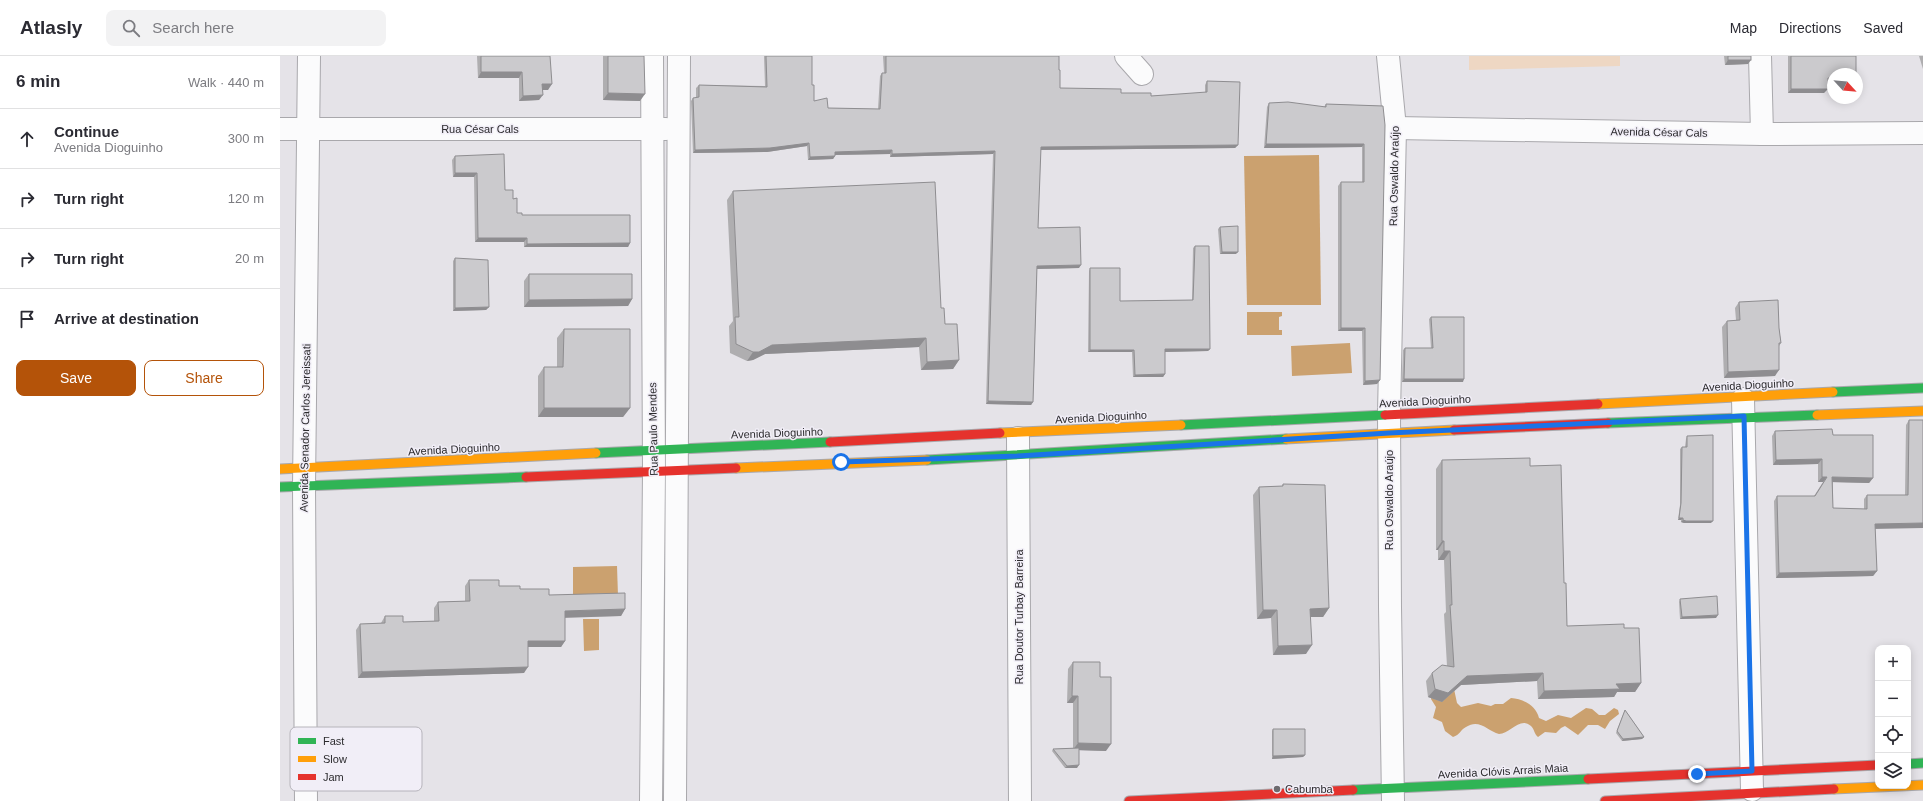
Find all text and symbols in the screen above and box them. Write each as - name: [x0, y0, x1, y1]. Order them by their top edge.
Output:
- search box: [106, 10, 386, 46]
- text: Atlasly: [20, 17, 82, 38]
- icon: search: [120, 17, 142, 39]
- text: Search here: [152, 19, 234, 36]
- text: Map: [1730, 20, 1757, 36]
- text: Directions: [1779, 20, 1841, 36]
- text: Saved: [1863, 20, 1903, 36]
- north arrow: [1827, 68, 1863, 104]
- text: 6 min: [16, 72, 60, 91]
- text: Walk · 440 m: [188, 75, 264, 90]
- text: Continue: [54, 123, 119, 140]
- street label: Rua César Cals: [441, 123, 519, 135]
- street label: Avenida César Cals: [1610, 125, 1708, 139]
- street label: Rua Oswaldo Araújo: [1387, 126, 1401, 226]
- icon: ahead: [16, 128, 38, 150]
- text: 300 m: [228, 131, 264, 146]
- text: Avenida Dioguinho: [54, 140, 163, 155]
- icon: right: [16, 188, 38, 210]
- text: Turn right: [54, 190, 124, 207]
- text: 120 m: [228, 191, 264, 206]
- icon: right: [16, 248, 38, 270]
- text: Turn right: [54, 250, 124, 267]
- text: 20 m: [235, 251, 264, 266]
- icon: arrive: [16, 308, 38, 330]
- text: Arrive at destination: [54, 310, 199, 327]
- street label: Avenida Senador Carlos Jereissati: [298, 344, 312, 512]
- button: Save: [16, 360, 136, 396]
- button: Share: [144, 360, 264, 396]
- street label: Avenida Dioguinho: [1702, 377, 1794, 393]
- street label: Rua Paulo Mendes: [646, 382, 660, 476]
- street label: Avenida Dioguinho: [1379, 393, 1471, 409]
- street label: Avenida Dioguinho: [1055, 409, 1147, 425]
- street label: Avenida Dioguinho: [731, 425, 823, 441]
- street label: Avenida Dioguinho: [408, 441, 500, 457]
- street label: Rua Oswaldo Araújo: [1383, 450, 1395, 550]
- route start: [832, 453, 850, 471]
- street label: Rua Doutor Turbay Barreira: [1013, 549, 1025, 685]
- map controls: [1875, 645, 1911, 789]
- button: +: [1875, 645, 1911, 681]
- button: −: [1875, 681, 1911, 717]
- button: locate: [1875, 717, 1911, 753]
- legend: [290, 727, 422, 791]
- text: Fast: [323, 735, 344, 747]
- text: Slow: [323, 753, 347, 765]
- button: layers: [1875, 753, 1911, 789]
- street label: Avenida Clóvis Arrais Maia: [1437, 762, 1569, 780]
- route end: [1688, 765, 1706, 783]
- text: Jam: [323, 771, 344, 783]
- place label: Cabumba: [1285, 783, 1334, 795]
- marker: Cabumba: [1272, 784, 1282, 794]

